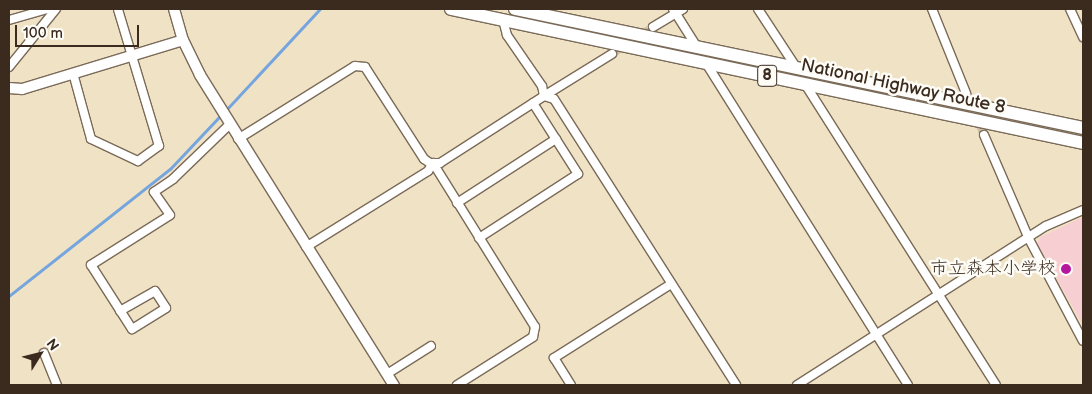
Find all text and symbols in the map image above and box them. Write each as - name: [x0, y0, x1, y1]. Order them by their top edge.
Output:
- scale bar: [18, 15, 141, 47]
- text: 100 m: [23, 24, 63, 43]
- street label: National Highway Route 8: [798, 55, 1008, 119]
- road number: 8: [757, 62, 777, 90]
- place label: 市立森本小学校: [930, 258, 1056, 280]
- marker: 市立森本小学校: [1060, 263, 1072, 275]
- north arrow: [15, 329, 65, 379]
- text: N: [43, 336, 63, 354]

